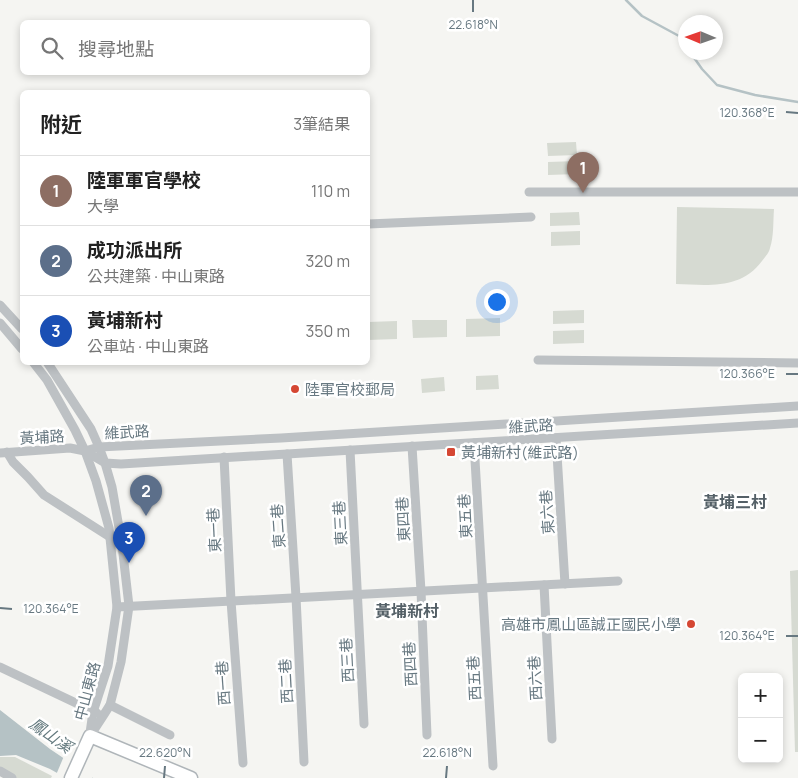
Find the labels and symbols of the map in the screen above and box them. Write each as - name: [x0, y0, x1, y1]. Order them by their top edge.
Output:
- north arrow: [678, 15, 723, 60]
- text: 22.618°N: [448, 16, 498, 33]
- text: 120.368°E: [719, 104, 775, 121]
- pin: 1: [567, 152, 599, 193]
- your location: [484, 289, 510, 315]
- text: 120.366°E: [719, 365, 775, 382]
- place label: 陸軍官校郵局: [305, 379, 395, 400]
- marker: 陸軍官校郵局: [289, 383, 301, 395]
- street label: 維武路: [508, 414, 554, 438]
- street label: 維武路: [104, 420, 150, 444]
- street label: 黃埔路: [19, 425, 65, 449]
- place label: 黃埔新村(維武路): [461, 442, 579, 463]
- marker: 黃埔新村(維武路): [445, 446, 457, 458]
- pin: 2: [130, 475, 162, 516]
- street label: 東六巷: [535, 489, 559, 535]
- district label: 黃埔三村: [703, 491, 767, 513]
- street label: 東五巷: [453, 493, 477, 539]
- street label: 東四巷: [391, 496, 415, 542]
- street label: 東三巷: [328, 500, 352, 546]
- street label: 東二巷: [266, 503, 290, 549]
- street label: 東一巷: [202, 507, 226, 553]
- pin: 3: [113, 522, 145, 563]
- text: 120.364°E: [23, 600, 79, 617]
- district label: 黃埔新村: [375, 600, 439, 622]
- place label: 高雄市鳳山區誠正國民小學: [501, 614, 681, 635]
- marker: 高雄市鳳山區誠正國民小學: [685, 618, 697, 630]
- text: 120.364°E: [719, 627, 775, 644]
- street label: 西三巷: [335, 637, 359, 683]
- street label: 西四巷: [398, 641, 422, 687]
- street label: 西五巷: [462, 655, 486, 701]
- street label: 西六巷: [523, 655, 547, 701]
- street label: 西二巷: [274, 658, 298, 704]
- street label: 中山東路: [69, 659, 105, 723]
- street label: 西一巷: [211, 660, 235, 706]
- water label: 鳳山溪: [25, 712, 79, 759]
- text: 22.620°N: [139, 744, 191, 761]
- text: 22.618°N: [422, 744, 472, 761]

